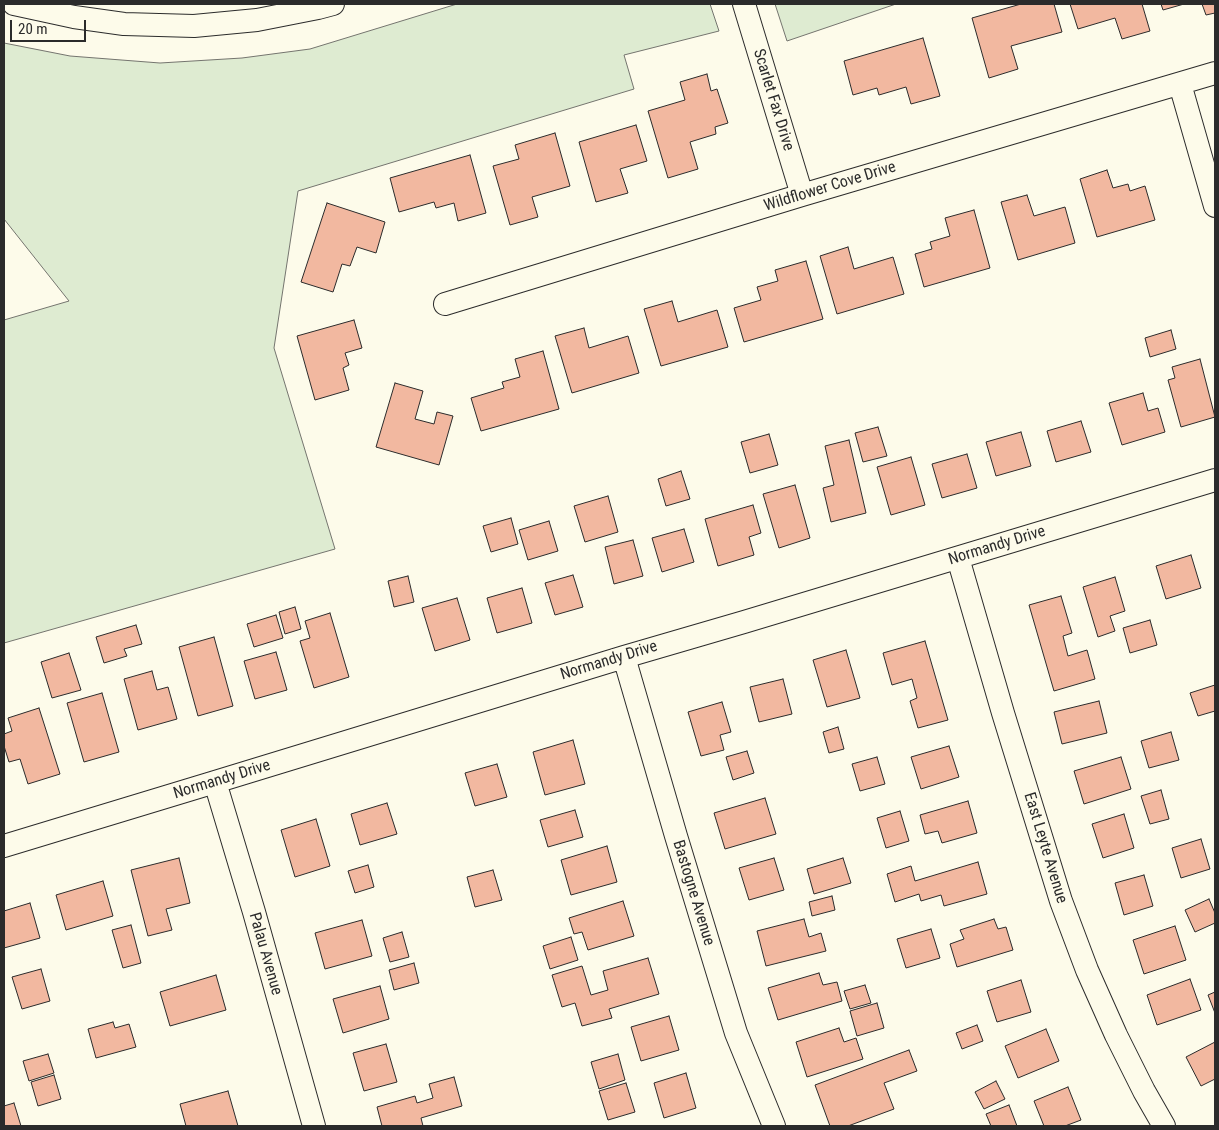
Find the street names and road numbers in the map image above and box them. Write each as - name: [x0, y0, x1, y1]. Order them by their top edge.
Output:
- street label: Scarlet Fax Drive: [748, 47, 798, 153]
- street label: Wildflower Cove Drive: [762, 158, 898, 216]
- street label: Normandy Drive: [946, 522, 1048, 570]
- street label: Normandy Drive: [558, 637, 660, 685]
- street label: Normandy Drive: [171, 756, 273, 804]
- street label: East Leyte Avenue: [1019, 790, 1071, 906]
- street label: Bastogne Avenue: [668, 838, 718, 948]
- street label: Palau Avenue: [244, 910, 286, 998]

